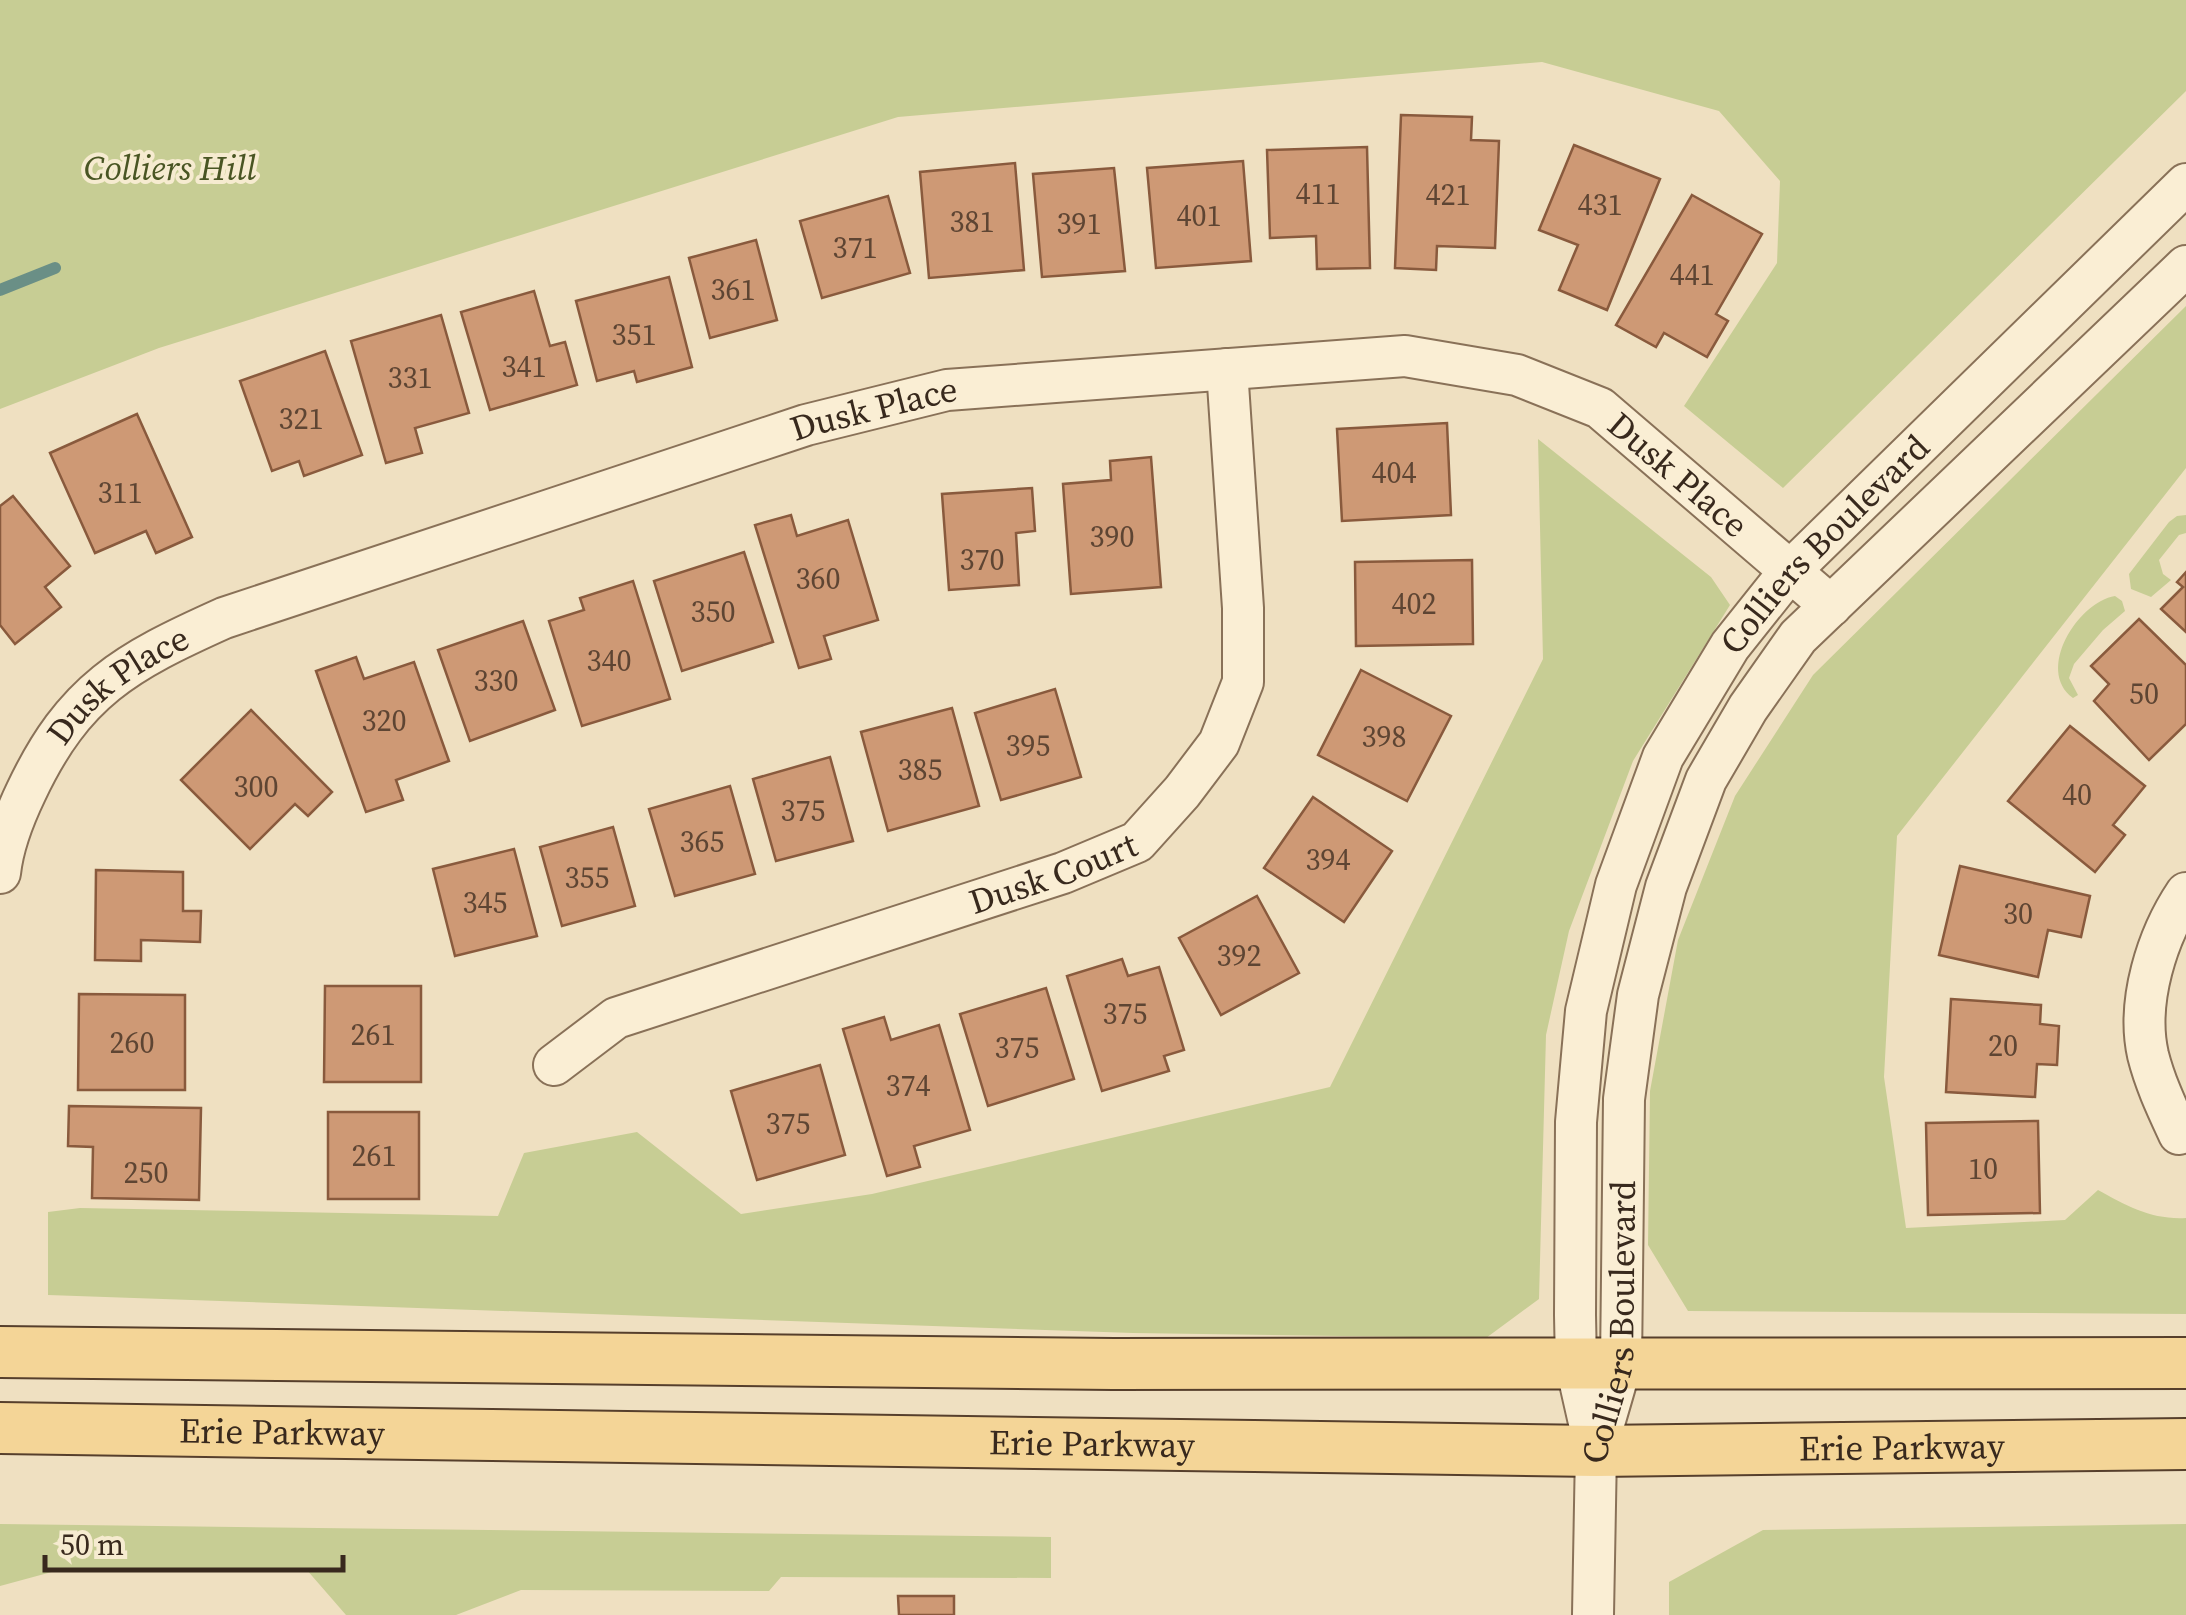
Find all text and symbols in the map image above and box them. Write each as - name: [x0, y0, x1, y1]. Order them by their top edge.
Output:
- park label: Colliers Hill: [84, 144, 256, 192]
- house number: 411: [1296, 173, 1341, 214]
- house number: 421: [1426, 174, 1471, 215]
- house number: 431: [1578, 184, 1623, 225]
- house number: 401: [1177, 195, 1222, 236]
- house number: 381: [950, 201, 995, 242]
- house number: 391: [1057, 203, 1102, 244]
- house number: 371: [833, 227, 878, 268]
- house number: 441: [1670, 254, 1715, 295]
- house number: 361: [711, 269, 756, 310]
- house number: 351: [612, 314, 657, 355]
- house number: 341: [502, 346, 547, 387]
- house number: 331: [388, 357, 433, 398]
- street label: Dusk Place: [784, 365, 959, 453]
- house number: 321: [279, 398, 324, 439]
- street label: Dusk Place: [1597, 401, 1758, 549]
- street label: Colliers Boulevard: [1709, 424, 1940, 664]
- house number: 404: [1372, 452, 1417, 493]
- house number: 311: [98, 472, 143, 513]
- house number: 390: [1090, 516, 1135, 557]
- house number: 370: [960, 539, 1005, 580]
- house number: 360: [796, 558, 841, 599]
- house number: 402: [1392, 583, 1437, 624]
- house number: 350: [691, 591, 736, 632]
- street label: Dusk Place: [35, 614, 197, 754]
- house number: 340: [587, 640, 632, 681]
- house number: 330: [474, 660, 519, 701]
- house number: 50: [2129, 673, 2159, 714]
- house number: 320: [362, 700, 407, 741]
- house number: 398: [1362, 716, 1407, 757]
- house number: 395: [1006, 725, 1051, 766]
- house number: 385: [898, 749, 943, 790]
- house number: 300: [234, 766, 279, 807]
- house number: 40: [2062, 774, 2092, 815]
- house number: 375: [781, 790, 826, 831]
- street label: Dusk Court: [963, 820, 1145, 926]
- house number: 365: [680, 821, 725, 862]
- house number: 394: [1306, 839, 1351, 880]
- house number: 355: [565, 857, 610, 898]
- house number: 345: [463, 882, 508, 923]
- house number: 30: [2003, 893, 2033, 934]
- house number: 392: [1217, 935, 1262, 976]
- house number: 375: [1103, 993, 1148, 1034]
- house number: 261: [351, 1014, 396, 1055]
- house number: 260: [110, 1022, 155, 1063]
- house number: 20: [1988, 1025, 2018, 1066]
- house number: 375: [995, 1027, 1040, 1068]
- house number: 374: [886, 1065, 931, 1106]
- house number: 375: [766, 1103, 811, 1144]
- house number: 261: [352, 1135, 397, 1176]
- house number: 10: [1968, 1148, 1998, 1189]
- house number: 250: [124, 1152, 169, 1193]
- street label: Colliers Boulevard: [1572, 1180, 1647, 1464]
- street label: Erie Parkway: [179, 1407, 385, 1458]
- street label: Erie Parkway: [989, 1418, 1195, 1469]
- street label: Erie Parkway: [1799, 1422, 2005, 1473]
- scale bar: [45, 1510, 342, 1572]
- text: 50 m: [60, 1524, 124, 1565]

